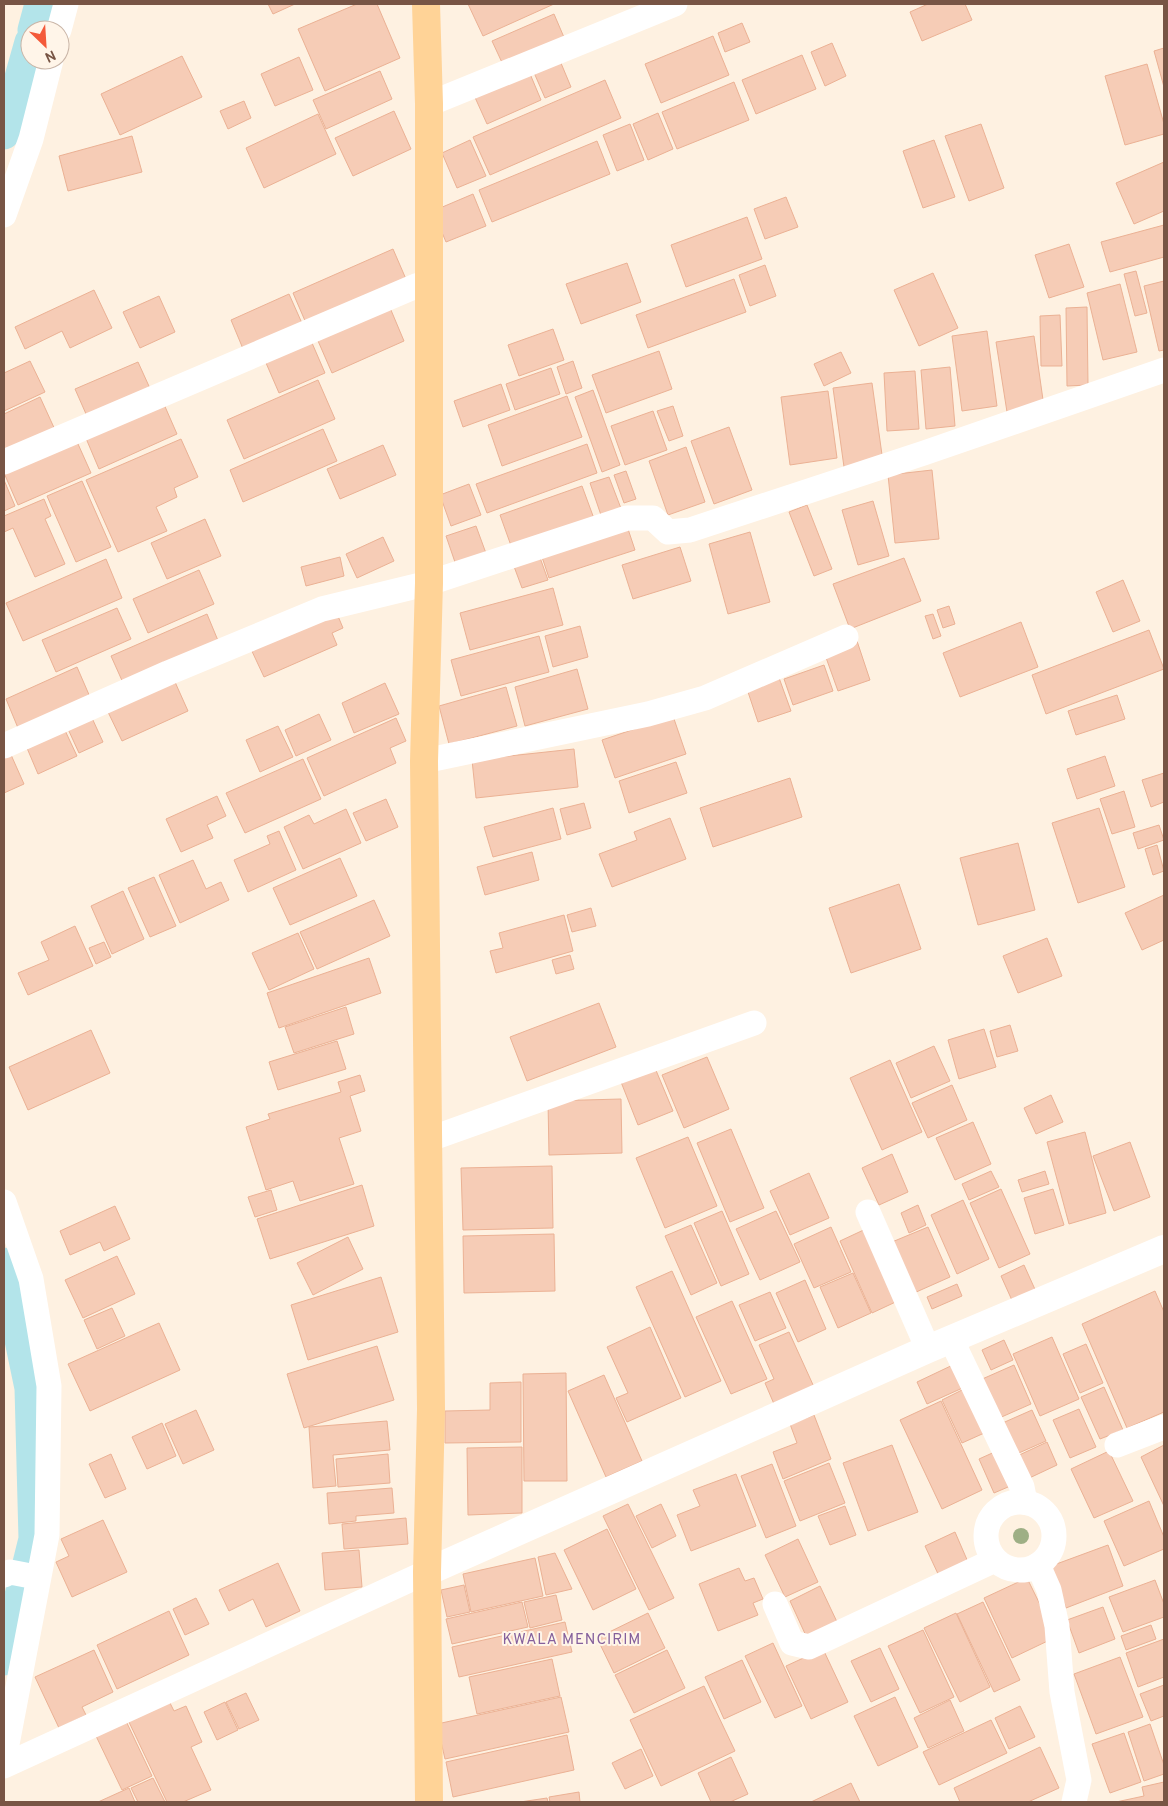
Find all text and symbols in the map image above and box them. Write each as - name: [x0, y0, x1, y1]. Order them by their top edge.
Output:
- north arrow: [20, 20, 70, 70]
- text: N: [42, 46, 58, 65]
- district label: KWALA MENCIRIM: [503, 1631, 641, 1650]

